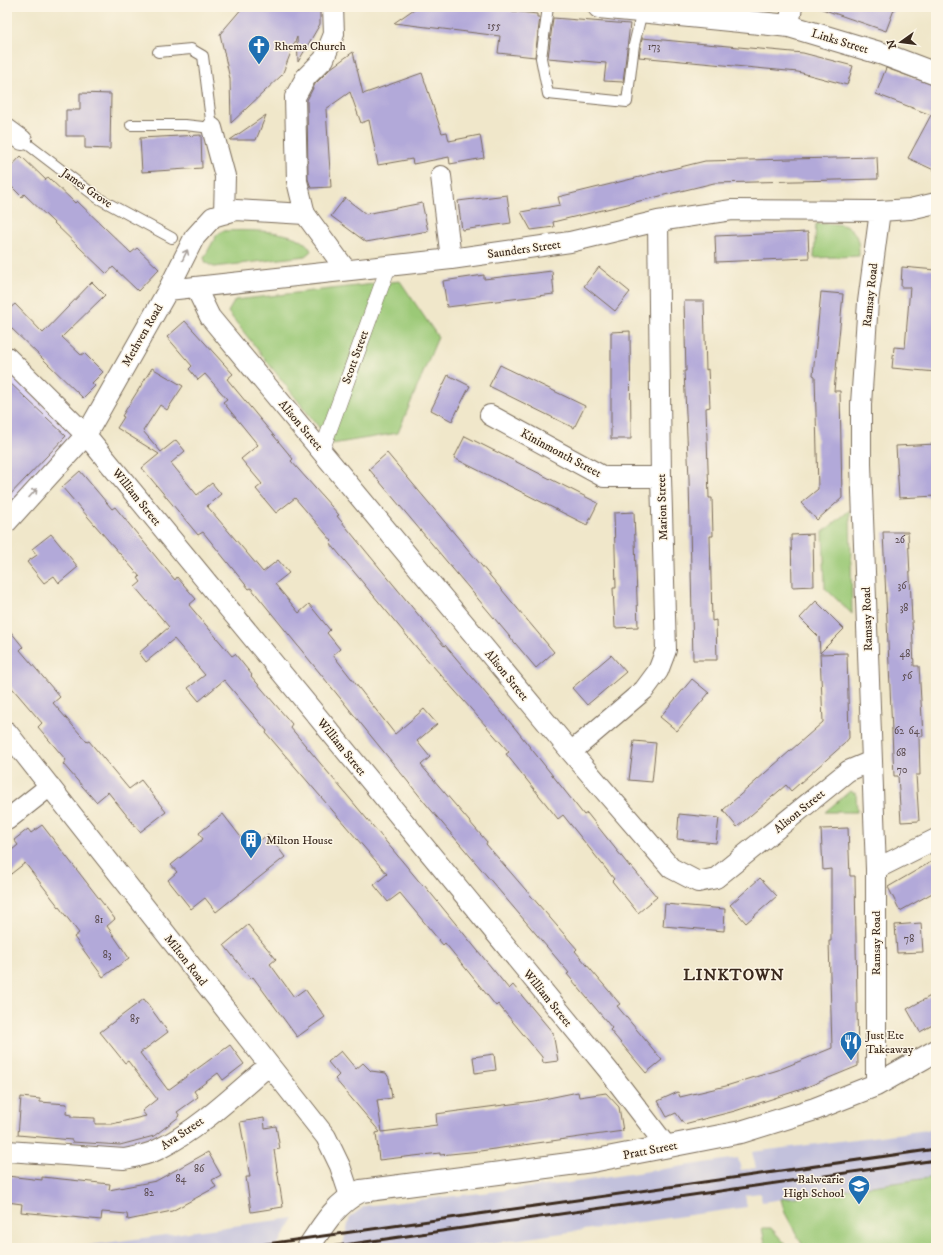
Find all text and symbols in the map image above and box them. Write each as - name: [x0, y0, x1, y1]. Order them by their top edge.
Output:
- house number: 155: [487, 20, 501, 32]
- north arrow: [881, 22, 921, 62]
- street label: Links Street: [809, 26, 870, 57]
- church icon: Rhema Church: [246, 33, 272, 66]
- text: N: [884, 38, 900, 50]
- place label: Rhema Church: [274, 39, 346, 54]
- house number: 173: [648, 41, 661, 53]
- street label: James Grove: [57, 165, 115, 212]
- street label: Saunders Street: [486, 237, 562, 262]
- one-way arrow: [182, 249, 189, 261]
- street label: Ramsay Road: [860, 262, 881, 328]
- street label: Methven Road: [119, 301, 166, 369]
- street label: Scott Street: [339, 328, 372, 386]
- street label: Alison Street: [275, 397, 326, 454]
- street label: Kininmonth Street: [518, 426, 604, 481]
- street label: William Street: [108, 465, 164, 529]
- street label: Marion Street: [654, 473, 671, 541]
- one-way arrow: [28, 488, 38, 498]
- house number: 26: [895, 534, 906, 546]
- house number: 36: [898, 580, 907, 592]
- street label: Ramsay Road: [859, 587, 876, 651]
- house number: 38: [900, 602, 908, 614]
- street label: Alison Street: [481, 647, 532, 704]
- house number: 48: [900, 648, 910, 660]
- house number: 56: [902, 670, 913, 682]
- street label: William Street: [313, 715, 369, 779]
- house number: 62: [894, 725, 904, 737]
- house number: 64: [909, 725, 920, 737]
- house number: 68: [896, 747, 906, 759]
- house number: 70: [897, 764, 907, 776]
- street label: Alison Street: [771, 786, 828, 837]
- building icon: Milton House: [238, 827, 264, 860]
- place label: Milton House: [266, 833, 333, 848]
- street label: Ramsay Road: [869, 911, 884, 975]
- house number: 81: [95, 914, 104, 926]
- street label: Milton Road: [161, 932, 210, 989]
- house number: 78: [904, 933, 914, 945]
- house number: 83: [103, 949, 112, 961]
- district label: LINKTOWN: [683, 965, 785, 985]
- street label: William Street: [519, 966, 575, 1030]
- house number: 85: [130, 1013, 140, 1025]
- place label: Just Ete Takeaway: [865, 1028, 914, 1057]
- restaurant icon: Just Ete Takeaway: [838, 1029, 864, 1062]
- street label: Ava Street: [158, 1113, 207, 1153]
- street label: Pratt Street: [622, 1138, 679, 1163]
- house number: 86: [194, 1163, 205, 1175]
- place label: Balwearie High School: [783, 1172, 844, 1201]
- house number: 84: [176, 1173, 187, 1185]
- school or university icon: Balwearie High School: [846, 1173, 872, 1206]
- house number: 82: [144, 1187, 154, 1199]

